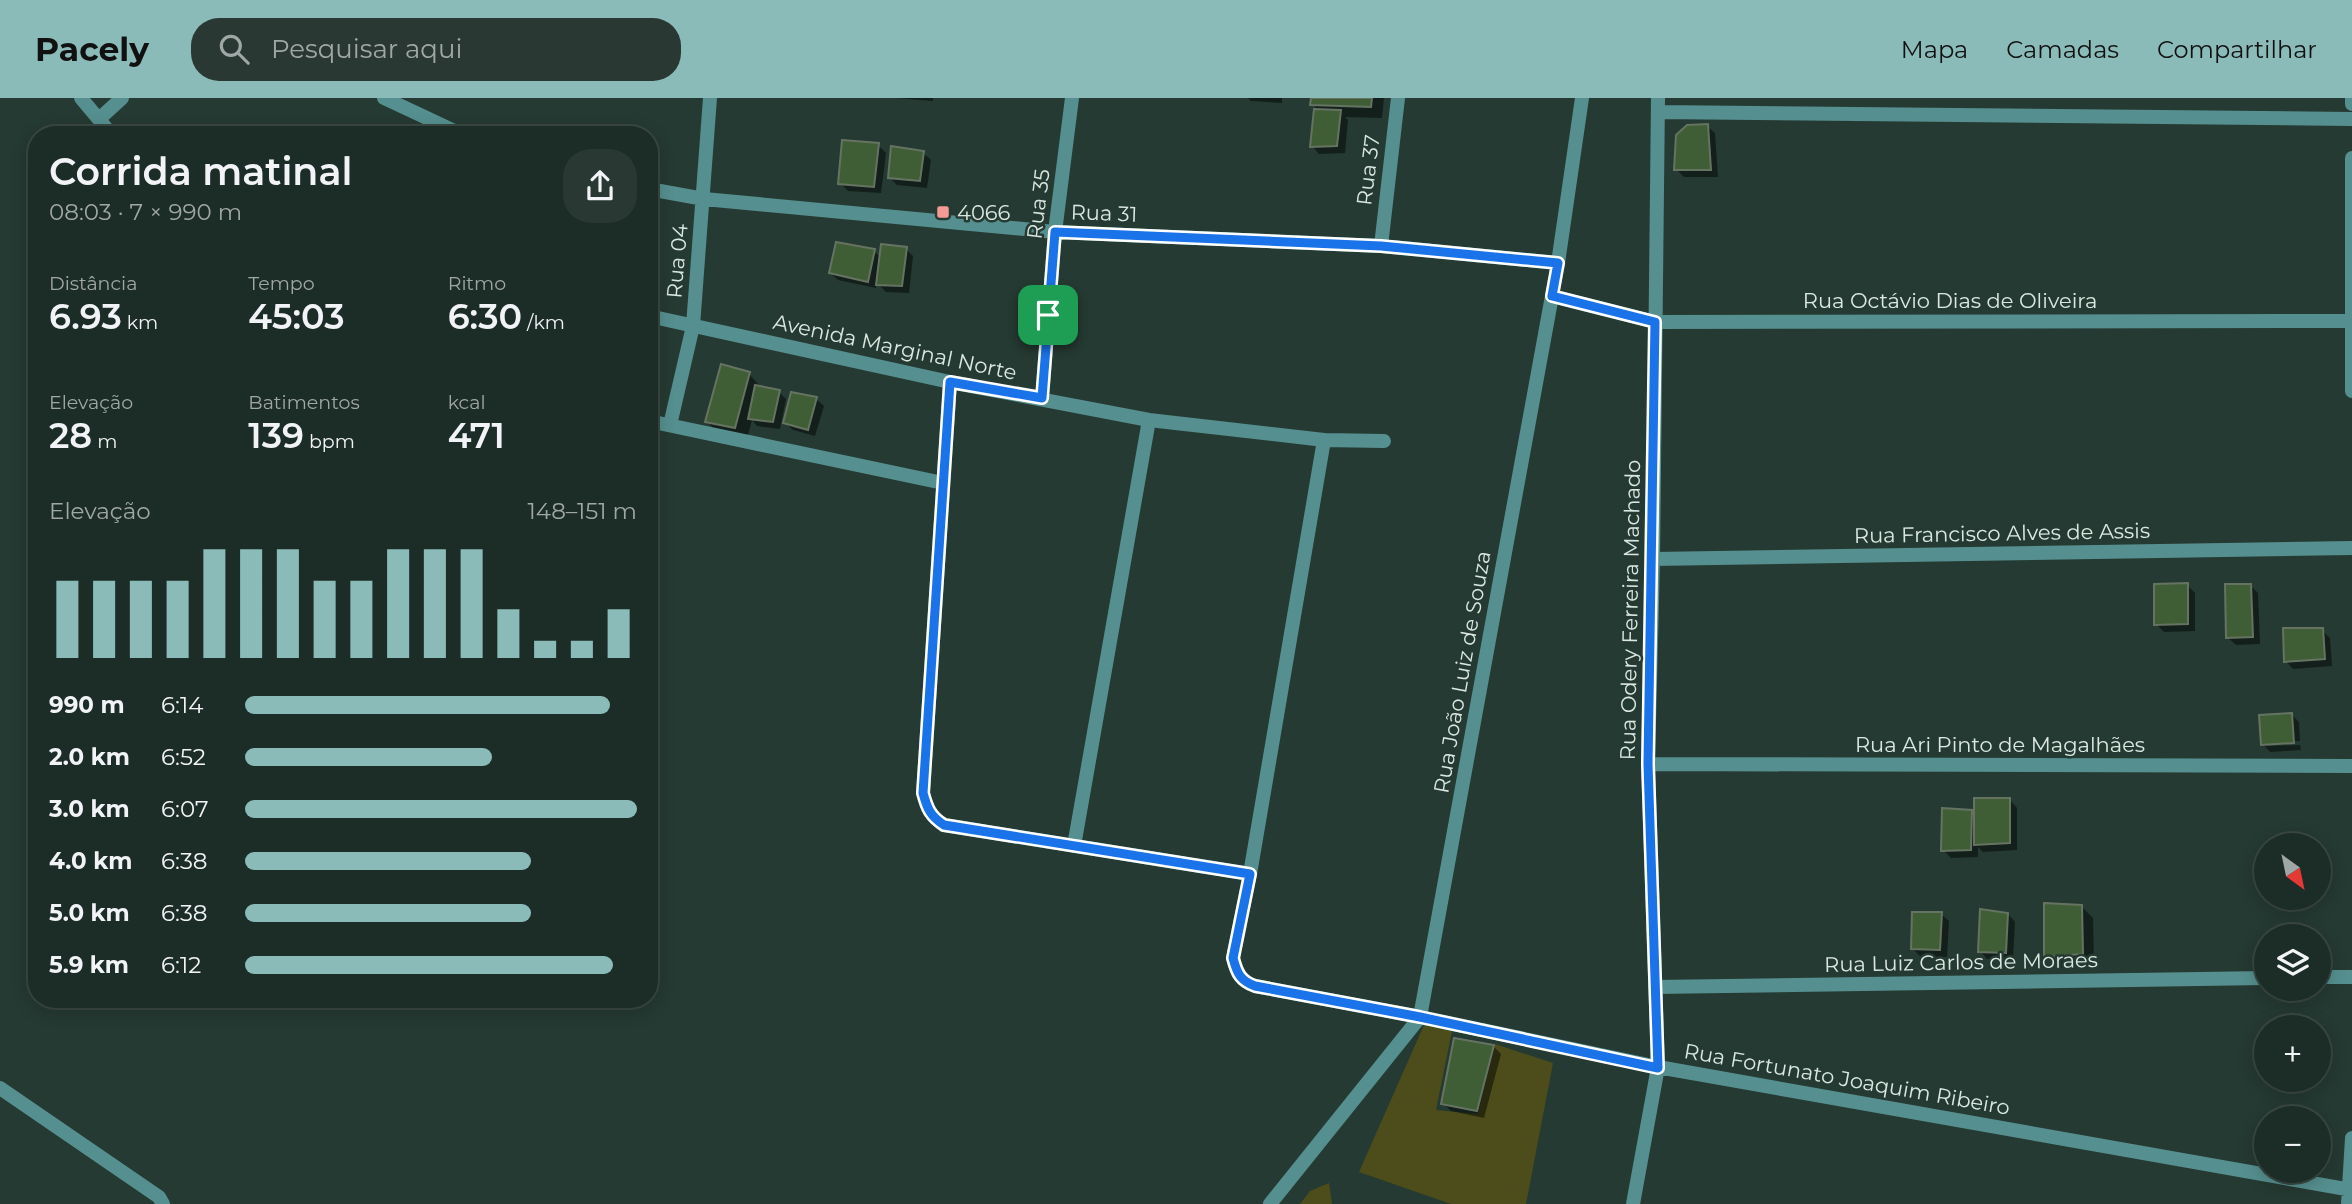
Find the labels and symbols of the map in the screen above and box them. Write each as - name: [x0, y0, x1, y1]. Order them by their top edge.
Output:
- street label: Rua 37: [1351, 133, 1385, 207]
- street label: Rua 35: [1021, 167, 1055, 241]
- street label: Rua 31: [1070, 199, 1138, 227]
- place label: 4066: [957, 200, 1011, 225]
- marker: 4066: [935, 204, 951, 220]
- street label: Rua 04: [661, 222, 693, 299]
- pin: [1018, 285, 1078, 345]
- street label: Rua Octávio Dias de Oliveira: [1803, 288, 2097, 313]
- street label: Avenida Marginal Norte: [771, 309, 1019, 385]
- street label: Rua Odery Ferreira Machado: [1615, 459, 1645, 761]
- street label: Rua Francisco Alves de Assis: [1854, 518, 2150, 548]
- street label: Rua João Luiz de Souza: [1428, 549, 1496, 795]
- street label: Rua Ari Pinto de Magalhães: [1855, 732, 2145, 757]
- north arrow: [2254, 833, 2331, 910]
- street label: Rua Luiz Carlos de Moraes: [1824, 947, 2098, 977]
- street label: Rua Fortunato Joaquim Ribeiro: [1682, 1038, 2012, 1120]

